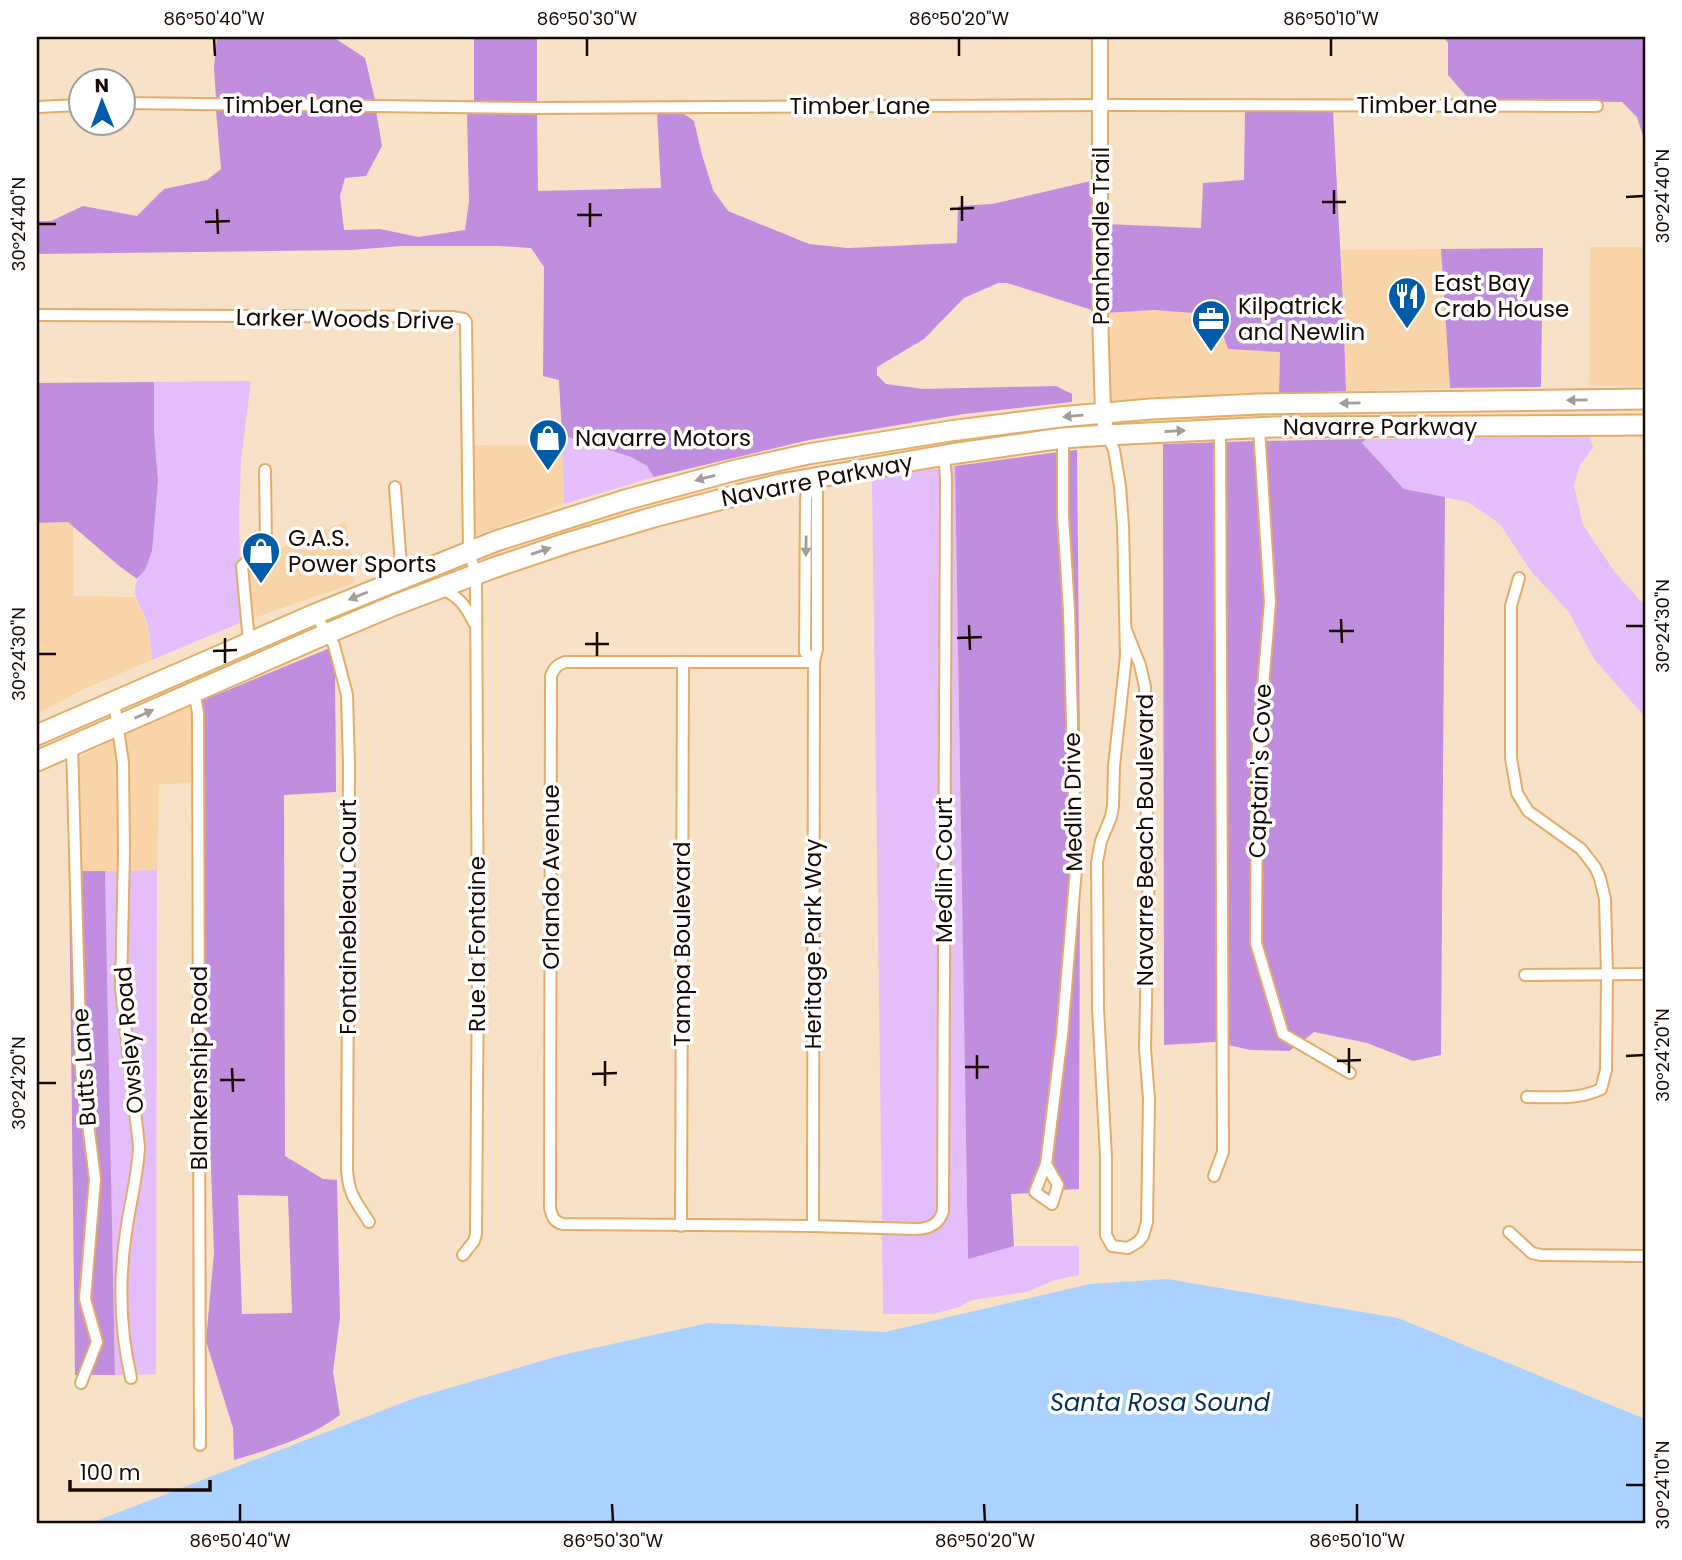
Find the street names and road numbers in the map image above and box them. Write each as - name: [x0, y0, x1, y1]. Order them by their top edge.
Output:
- street label: Timber Lane: [223, 89, 363, 121]
- street label: Timber Lane: [1357, 89, 1497, 121]
- street label: Timber Lane: [790, 90, 930, 122]
- street label: Panhandle Trail: [1085, 147, 1117, 325]
- street label: Larker Woods Drive: [236, 301, 454, 337]
- street label: Navarre Parkway: [1283, 411, 1477, 443]
- street label: Navarre Parkway: [719, 446, 916, 514]
- street label: Captain's Cove: [1241, 683, 1279, 859]
- street label: Navarre Beach Boulevard: [1129, 694, 1161, 986]
- street label: Medlin Drive: [1056, 732, 1090, 872]
- street label: Orlando Avenue: [535, 784, 567, 970]
- street label: Medlin Court: [928, 797, 960, 943]
- street label: Fontainebleau Court: [332, 799, 364, 1035]
- street label: Heritage Park Way: [797, 839, 829, 1049]
- street label: Tampa Boulevard: [666, 842, 698, 1046]
- street label: Rue la Fontaine: [461, 856, 493, 1032]
- street label: Owsley Road: [107, 965, 151, 1115]
- street label: Blankenship Road: [183, 966, 215, 1170]
- street label: Butts Lane: [64, 1007, 104, 1127]

